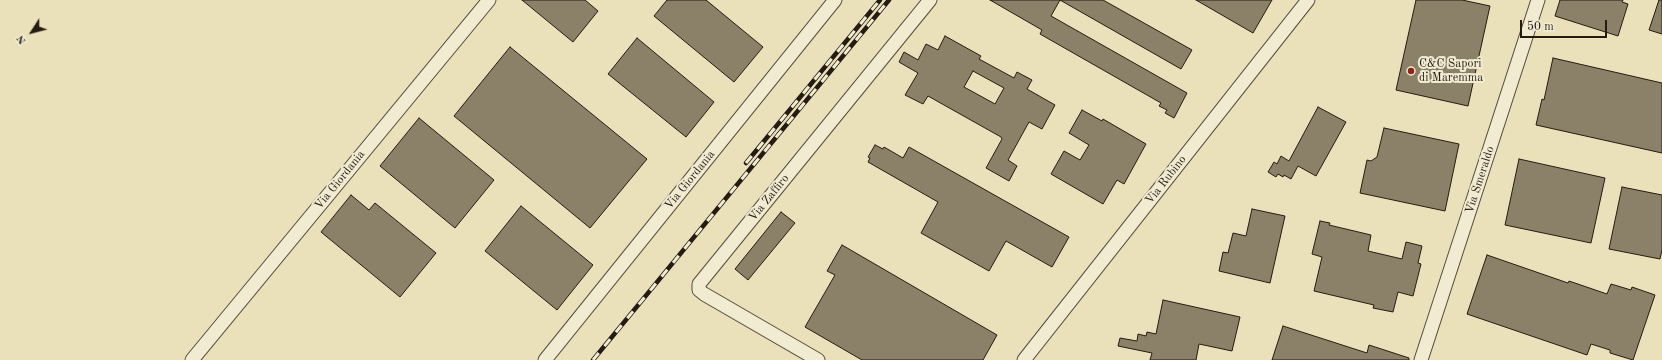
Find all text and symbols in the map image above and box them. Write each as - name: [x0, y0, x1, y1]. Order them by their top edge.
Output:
- north arrow: [12, 12, 52, 52]
- scale bar: [1522, 12, 1609, 38]
- text: 50 m: [1527, 21, 1554, 33]
- text: N: [15, 33, 29, 46]
- place label: C&C Sapori di Maremma: [1419, 57, 1483, 85]
- marker: C&C Sapori di Maremma: [1406, 66, 1416, 76]
- street label: Via Smeraldo: [1462, 144, 1498, 216]
- street label: Via Giordania: [312, 148, 368, 212]
- street label: Via Giordania: [662, 148, 718, 212]
- street label: Via Rubino: [1142, 153, 1190, 207]
- street label: Via Zaffiro: [746, 172, 792, 224]

